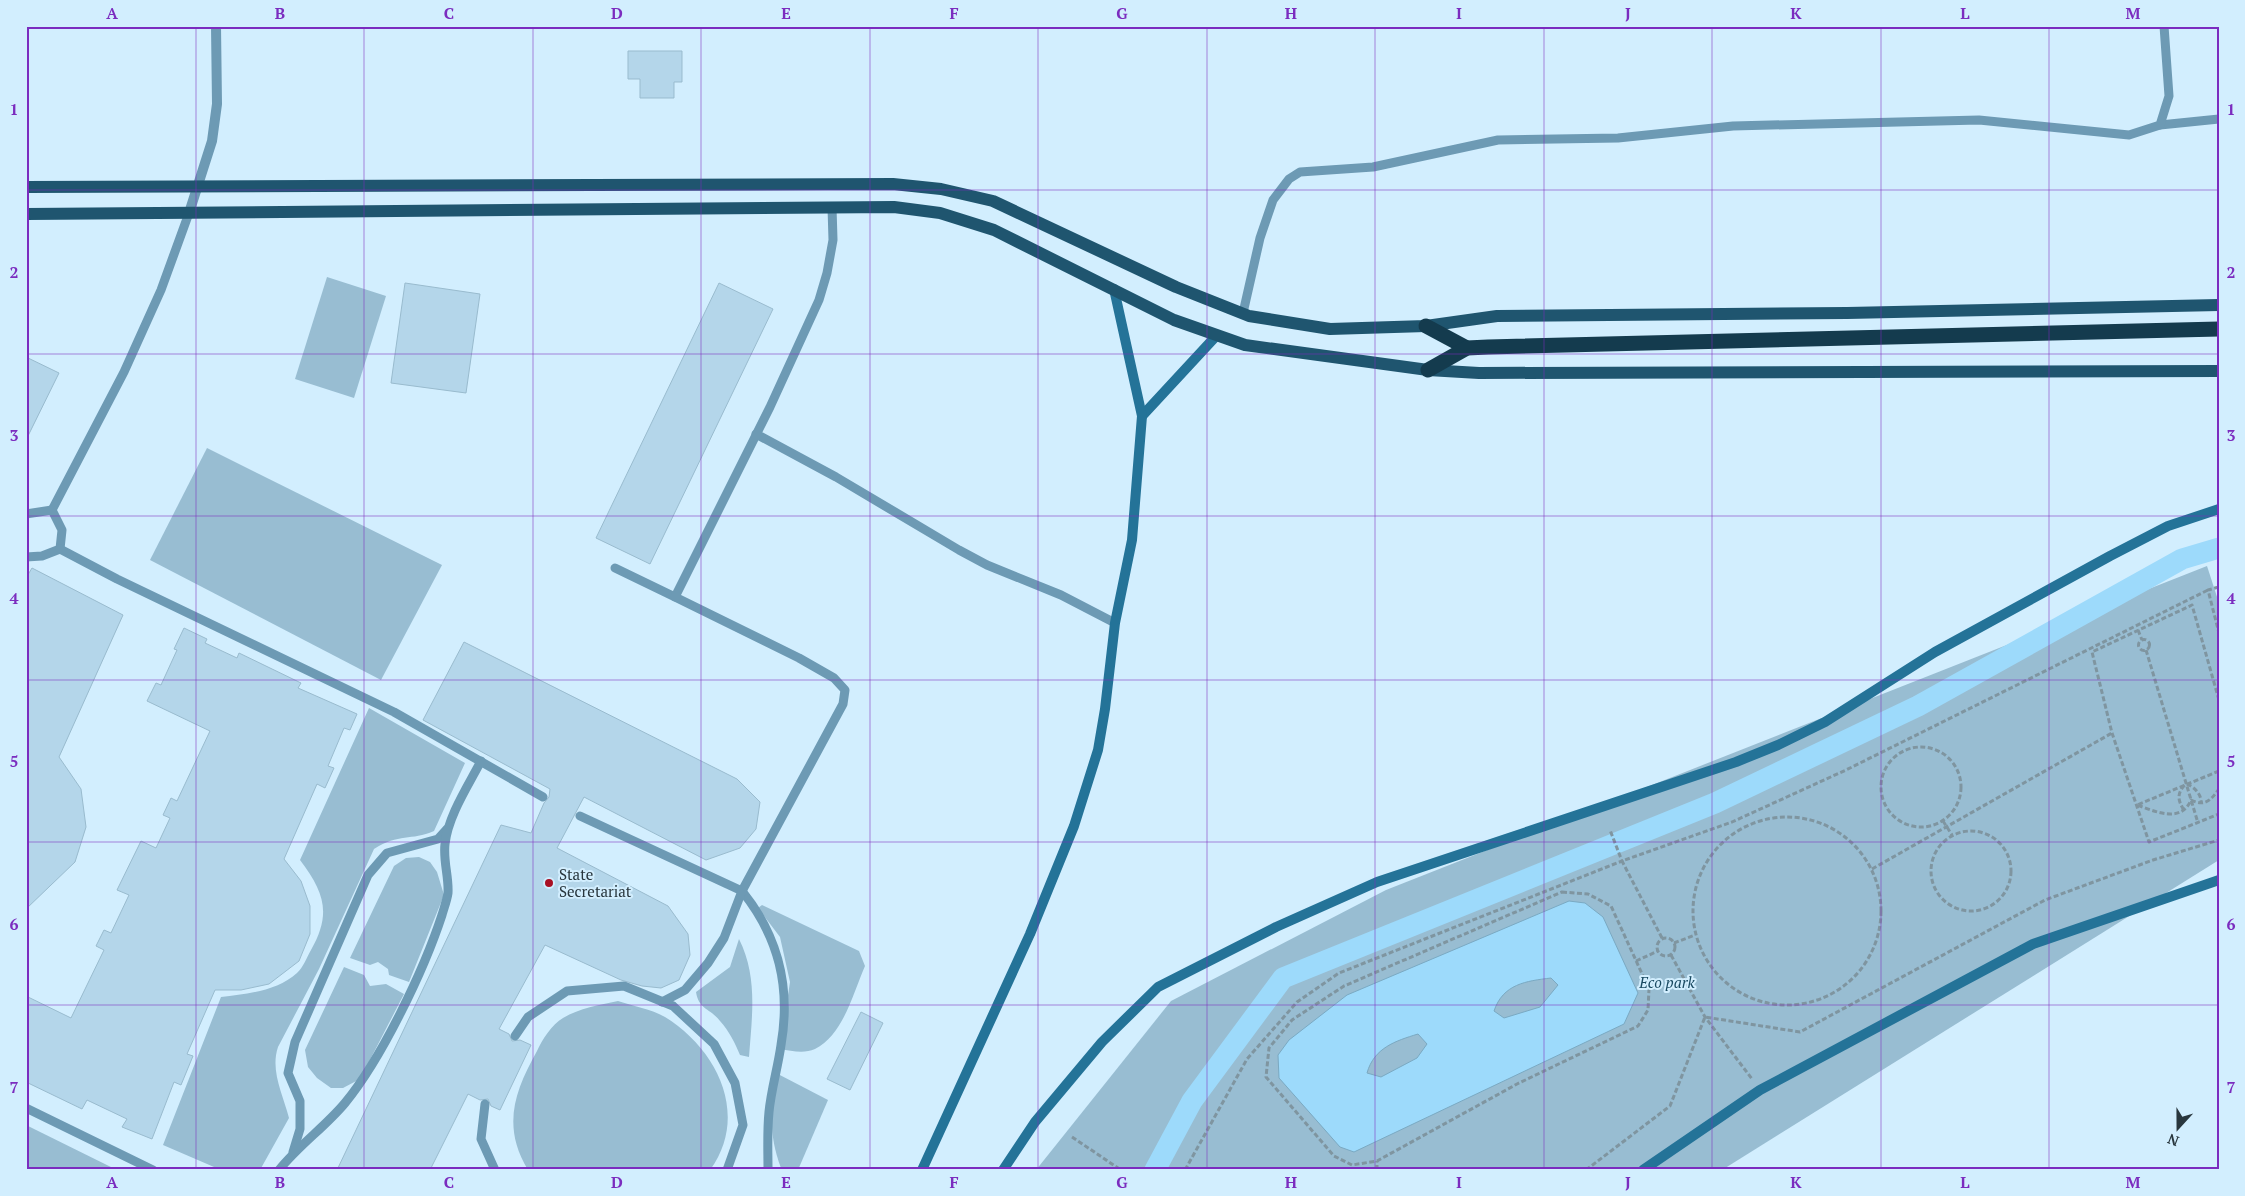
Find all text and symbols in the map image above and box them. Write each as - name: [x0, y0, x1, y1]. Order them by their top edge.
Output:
- text: A: [106, 2, 118, 24]
- text: B: [275, 2, 285, 24]
- text: C: [444, 2, 454, 24]
- text: D: [611, 2, 623, 24]
- text: E: [781, 2, 791, 24]
- text: F: [949, 2, 959, 24]
- text: G: [1116, 2, 1128, 24]
- text: H: [1285, 2, 1297, 24]
- text: I: [1456, 2, 1462, 24]
- text: J: [1625, 2, 1631, 24]
- text: K: [1790, 2, 1802, 24]
- text: L: [1960, 2, 1970, 24]
- text: M: [2126, 2, 2141, 24]
- text: 1: [9, 98, 19, 120]
- text: 1: [2226, 98, 2236, 120]
- text: 2: [9, 261, 19, 283]
- text: 2: [2226, 261, 2236, 283]
- text: 3: [9, 424, 19, 446]
- text: 3: [2226, 424, 2236, 446]
- text: 4: [9, 587, 19, 609]
- text: 4: [2226, 587, 2236, 609]
- text: 5: [9, 750, 19, 772]
- text: 5: [2226, 750, 2236, 772]
- place label: State Secretariat: [559, 864, 632, 901]
- marker: State Secretariat: [543, 877, 555, 889]
- text: 6: [9, 913, 19, 935]
- text: 6: [2226, 913, 2236, 935]
- park label: Eco park: [1638, 972, 1695, 992]
- text: 7: [9, 1076, 19, 1098]
- text: 7: [2226, 1076, 2236, 1098]
- north arrow: [2152, 1104, 2202, 1154]
- text: N: [2164, 1130, 2182, 1151]
- text: A: [106, 1171, 118, 1193]
- text: B: [275, 1171, 285, 1193]
- text: C: [444, 1171, 454, 1193]
- text: D: [611, 1171, 623, 1193]
- text: E: [781, 1171, 791, 1193]
- text: F: [949, 1171, 959, 1193]
- text: G: [1116, 1171, 1128, 1193]
- text: H: [1285, 1171, 1297, 1193]
- text: I: [1456, 1171, 1462, 1193]
- text: J: [1625, 1171, 1631, 1193]
- text: K: [1790, 1171, 1802, 1193]
- text: L: [1960, 1171, 1970, 1193]
- text: M: [2126, 1171, 2141, 1193]

